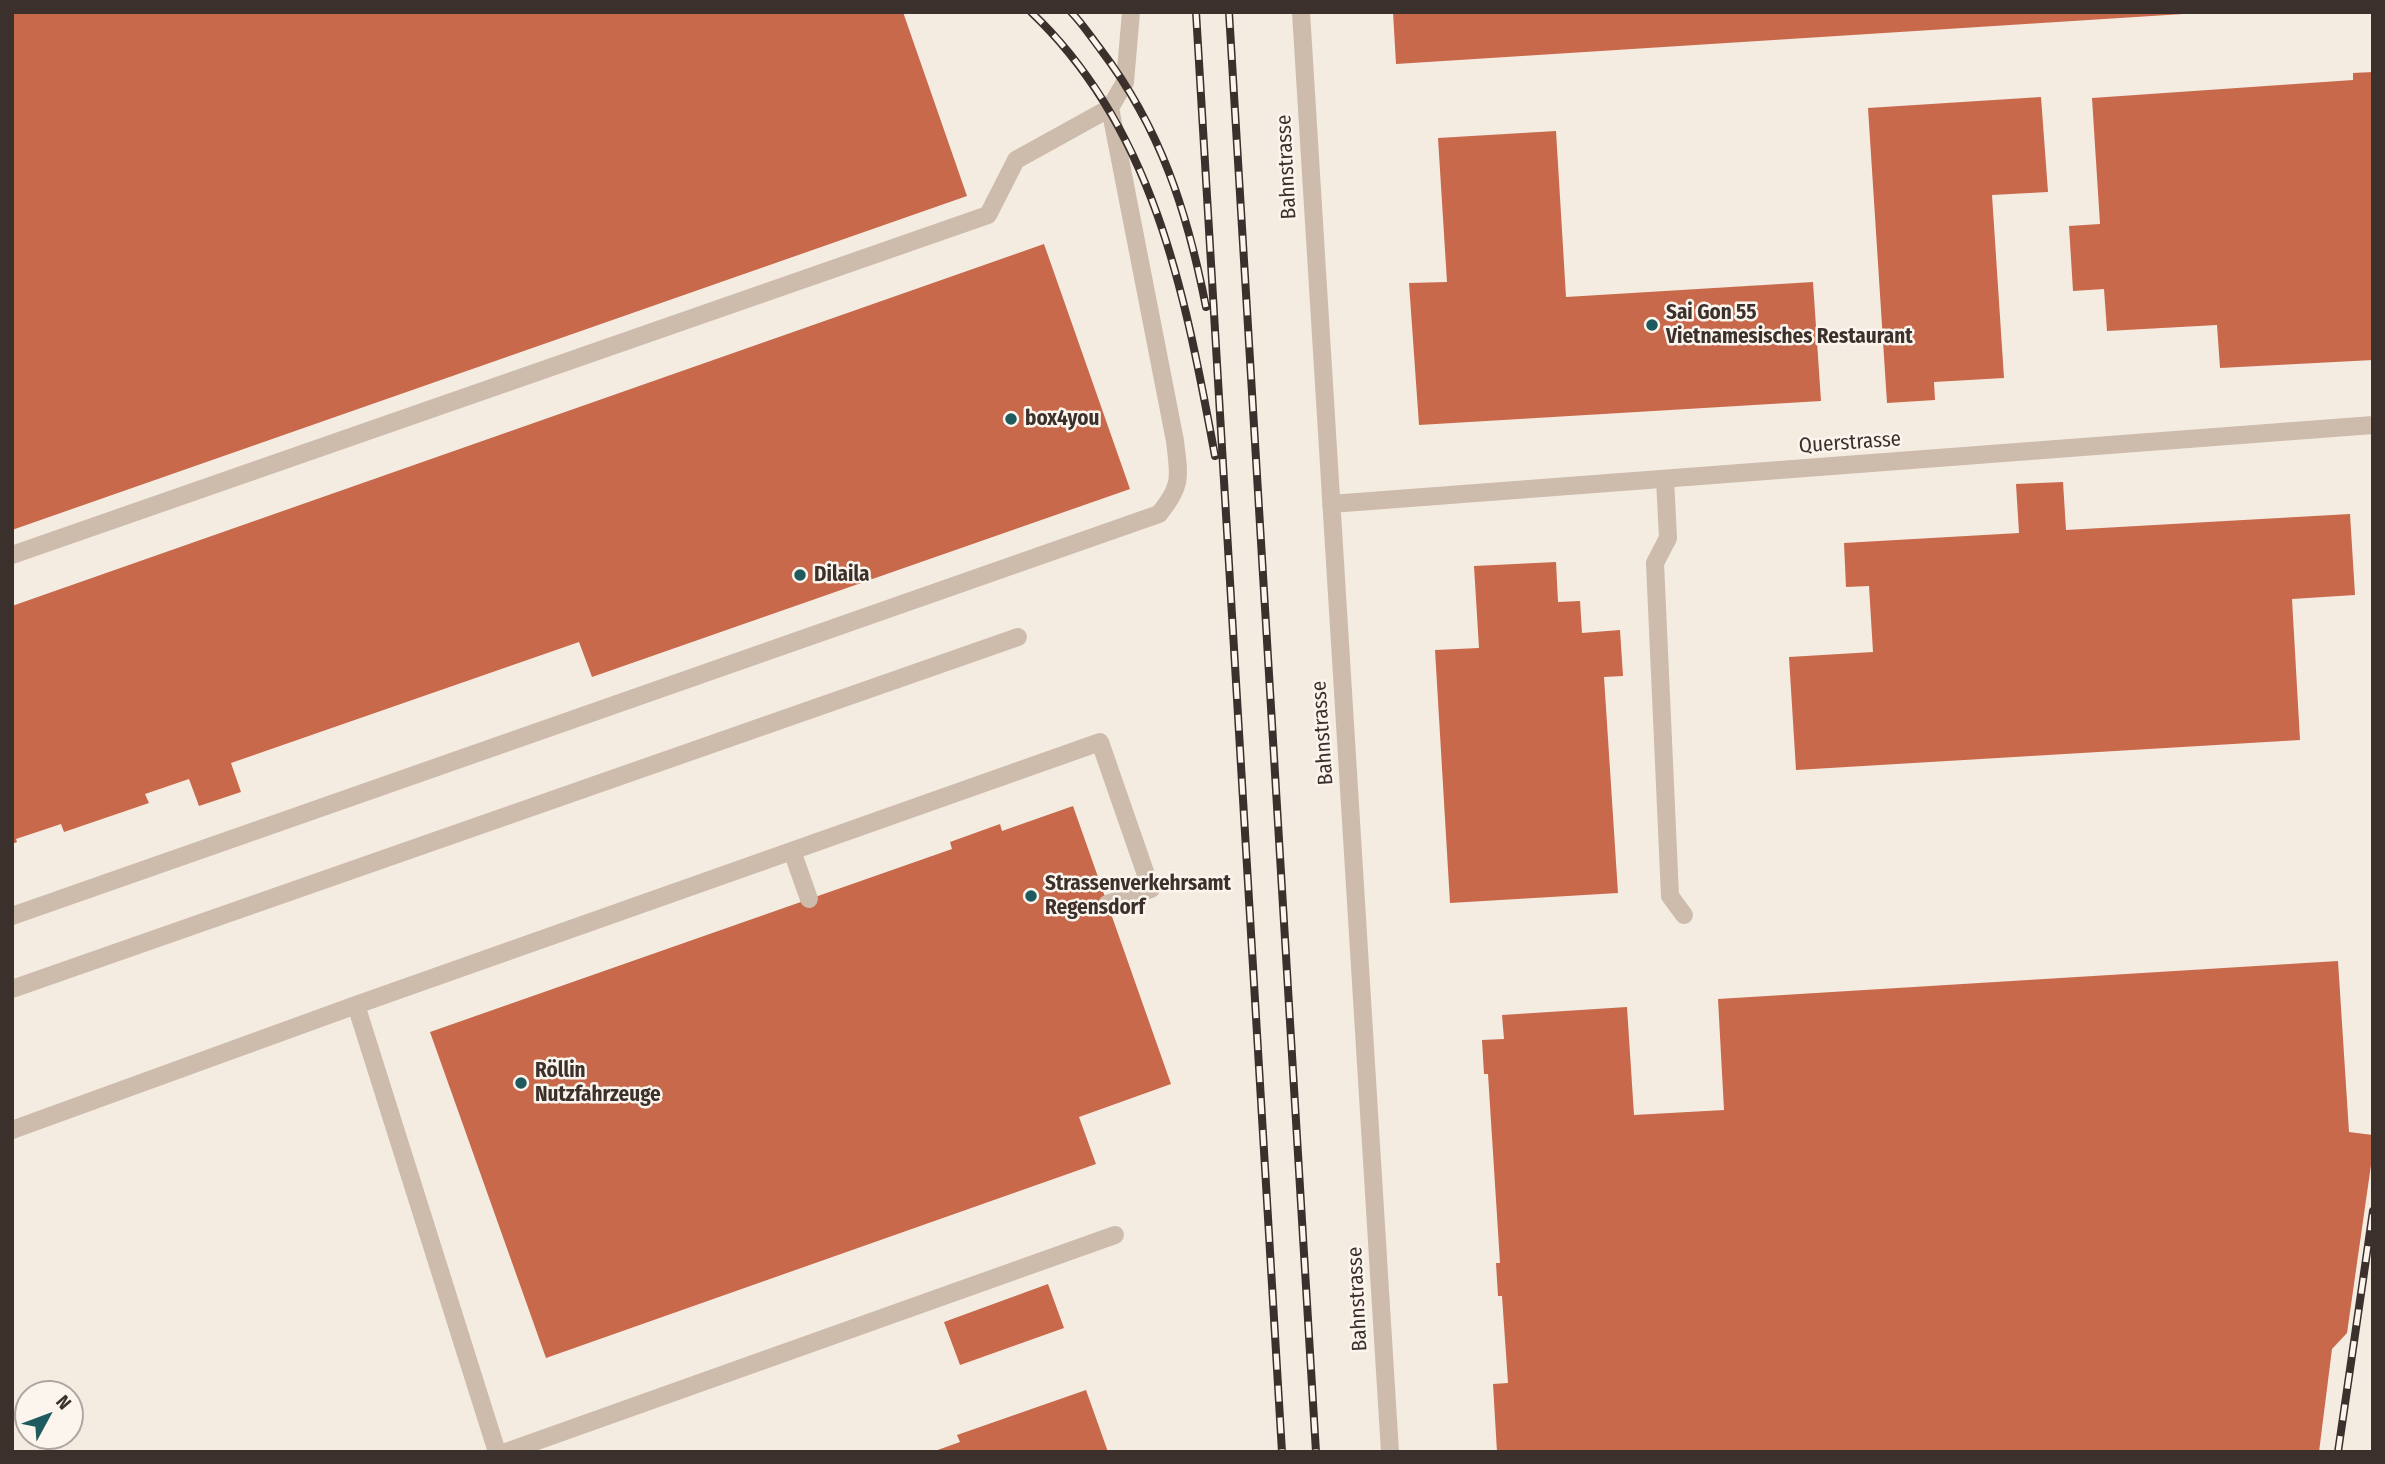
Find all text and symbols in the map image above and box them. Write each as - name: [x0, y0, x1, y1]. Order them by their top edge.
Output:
- street label: Bahnstrasse: [1272, 114, 1302, 220]
- place label: Sai Gon 55 Vietnamesisches Restaurant: [1666, 300, 1913, 350]
- marker: Sai Gon 55 Vietnamesisches Restaurant: [1644, 317, 1660, 333]
- place label: box4you: [1025, 406, 1099, 432]
- marker: box4you: [1003, 411, 1019, 427]
- street label: Querstrasse: [1798, 427, 1902, 459]
- place label: Dilaila: [814, 562, 870, 588]
- marker: Dilaila: [792, 567, 808, 583]
- street label: Bahnstrasse: [1307, 680, 1339, 786]
- place label: Strassenverkehrsamt Regensdorf: [1045, 871, 1231, 921]
- marker: Strassenverkehrsamt Regensdorf: [1023, 888, 1039, 904]
- place label: Röllin Nutzfahrzeuge: [535, 1058, 661, 1108]
- marker: Röllin Nutzfahrzeuge: [513, 1075, 529, 1091]
- street label: Bahnstrasse: [1343, 1246, 1373, 1352]
- north arrow: [14, 1380, 84, 1450]
- text: N: [51, 1390, 76, 1414]

